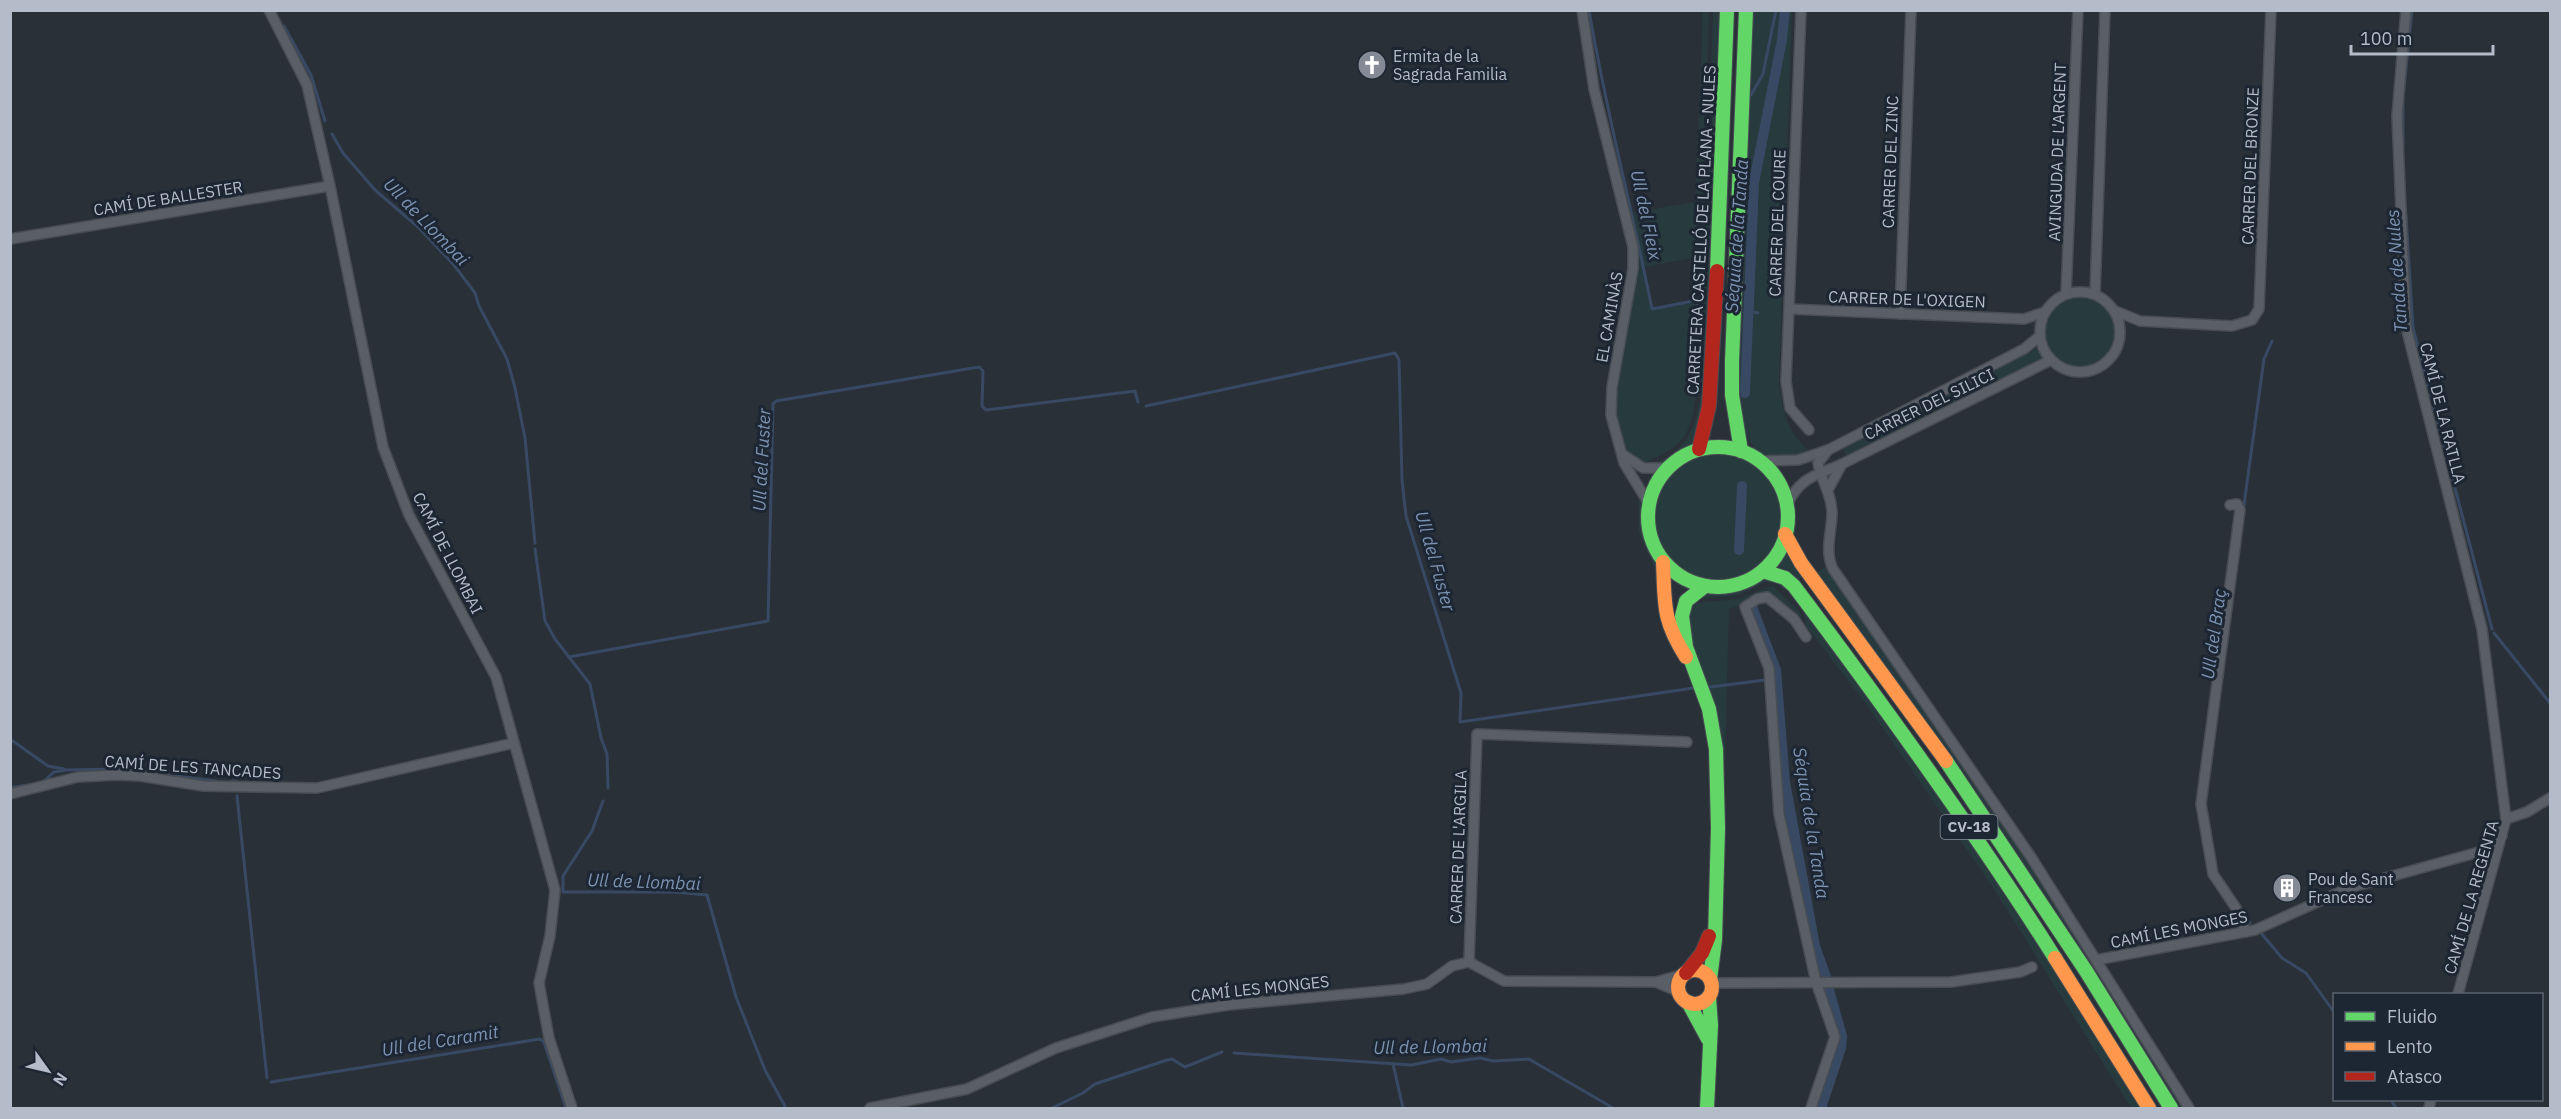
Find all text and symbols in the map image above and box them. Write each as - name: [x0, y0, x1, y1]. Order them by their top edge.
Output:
- scale bar: [2351, 18, 2494, 56]
- text: 100 m: [2360, 27, 2412, 50]
- place label: Ermita de la Sagrada Familia: [1393, 46, 1507, 84]
- church icon: Ermita de la Sagrada Familia: [1356, 49, 1388, 81]
- street label: AVINGUDA DE L'ARGENT: [2044, 62, 2070, 242]
- street label: CARRETERA CASTELLÓ DE LA PLANA - NULES: [1681, 65, 1720, 395]
- street label: CARRER DEL BRONZE: [2237, 87, 2263, 245]
- street label: CARRER DEL ZINC: [1878, 95, 1902, 229]
- street label: CARRER DEL COURE: [1764, 149, 1790, 297]
- water label: Séquia de la Tanda: [1720, 159, 1753, 313]
- water label: Ull del Fleix: [1626, 168, 1667, 263]
- water label: Ull de Llombai: [379, 173, 474, 271]
- street label: CAMÍ DE BALLESTER: [92, 175, 244, 220]
- water label: Tanda de Nules: [2381, 209, 2412, 333]
- street label: EL CAMINÀS: [1590, 270, 1627, 364]
- street label: CARRER DE L'OXIGEN: [1828, 286, 1986, 312]
- street label: CAMÍ DE LA RATLLA: [2416, 340, 2471, 486]
- street label: CARRER DEL SILICI: [1861, 364, 1997, 444]
- water label: Ull del Fuster: [747, 407, 776, 512]
- street label: CAMÍ DE LLOMBAI: [409, 488, 488, 617]
- water label: Ull del Fuster: [1410, 508, 1461, 614]
- water label: Ull del Braç: [2196, 587, 2231, 681]
- water label: Séquia de la Tanda: [1788, 745, 1835, 900]
- street label: CAMÍ DE LES TANCADES: [104, 750, 282, 783]
- street label: CARRER DE L'ARGILA: [1445, 770, 1471, 924]
- road number: CV-18: [1940, 815, 1998, 839]
- street label: CAMÍ DE LA REGENTA: [2438, 817, 2503, 976]
- water label: Ull de Llombai: [587, 868, 701, 895]
- place label: Pou de Sant Francesc: [2308, 869, 2394, 907]
- building icon: Pou de Sant Francesc: [2271, 872, 2303, 904]
- street label: CAMÍ LES MONGES: [2109, 905, 2249, 952]
- street label: CAMÍ LES MONGES: [1190, 970, 1330, 1005]
- legend: [2333, 993, 2543, 1101]
- text: Fluido: [2387, 1005, 2437, 1028]
- water label: Ull del Caramit: [380, 1020, 501, 1061]
- water label: Ull de Llombai: [1373, 1034, 1487, 1059]
- text: Lento: [2387, 1035, 2432, 1058]
- north arrow: [18, 1041, 78, 1101]
- text: Atasco: [2387, 1065, 2442, 1088]
- text: N: [49, 1069, 72, 1090]

